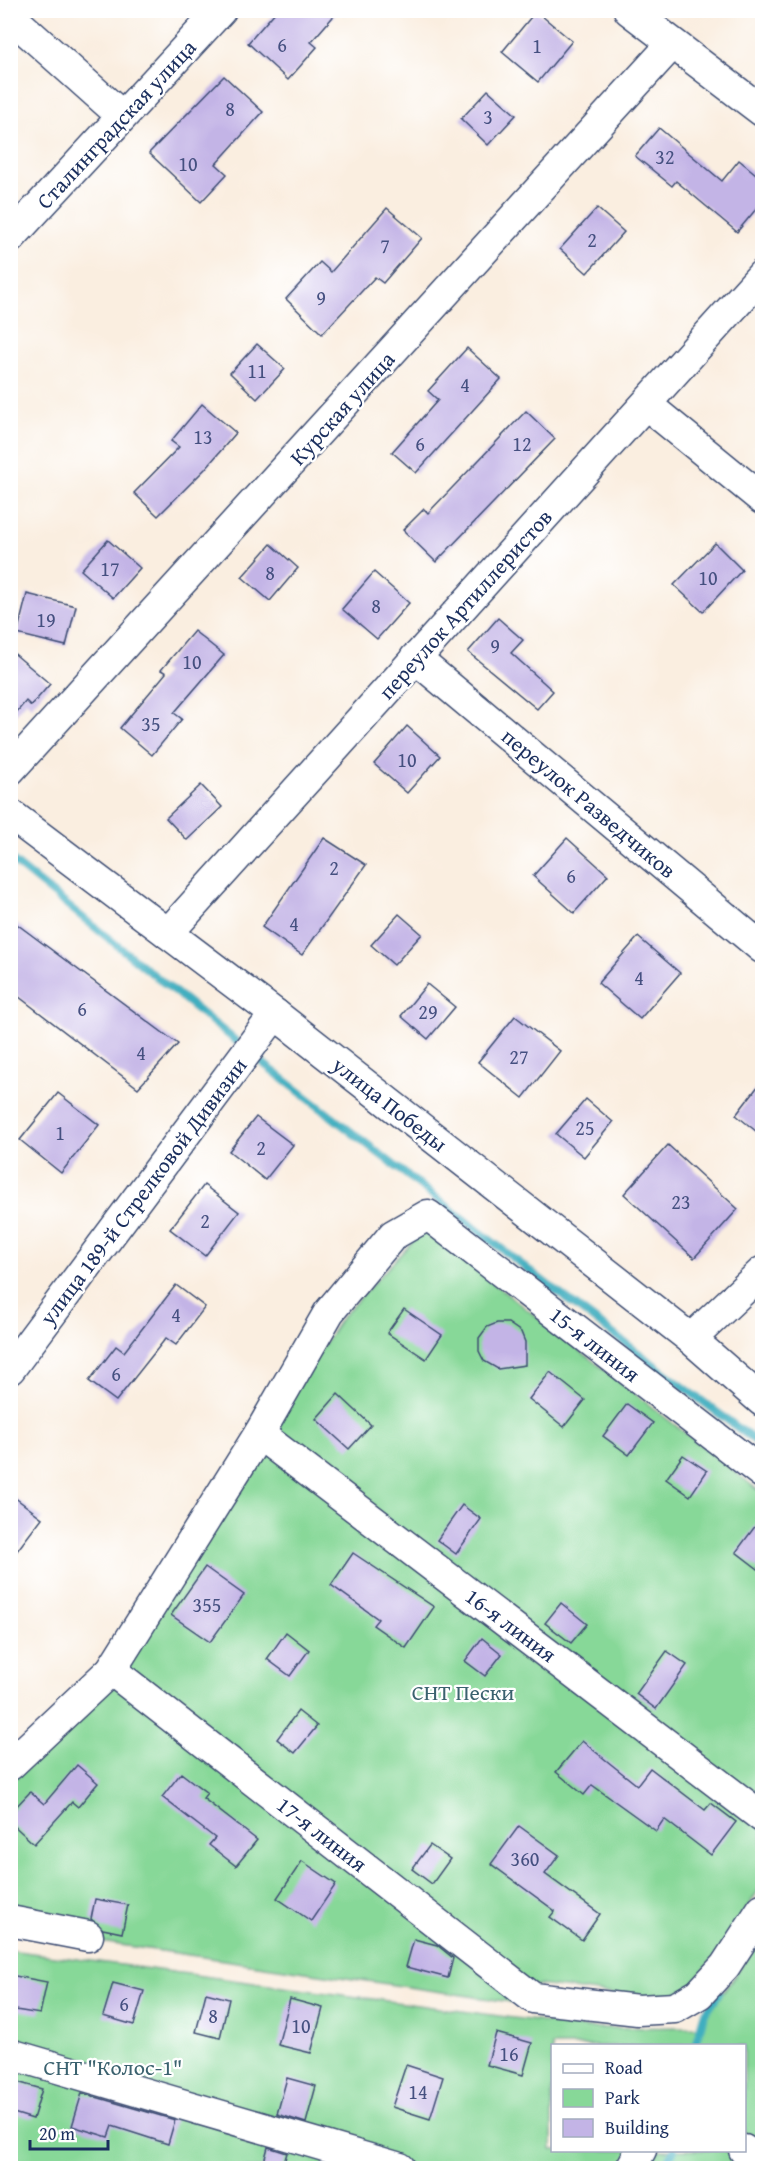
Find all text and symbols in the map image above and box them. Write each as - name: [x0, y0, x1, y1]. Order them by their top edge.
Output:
- house number: 6: [277, 30, 287, 59]
- house number: 1: [532, 31, 542, 60]
- street label: Сталинградская улица: [29, 32, 204, 216]
- house number: 8: [225, 94, 235, 123]
- house number: 3: [483, 102, 493, 131]
- house number: 32: [655, 142, 675, 171]
- house number: 10: [178, 149, 198, 178]
- house number: 2: [587, 225, 597, 254]
- house number: 7: [380, 231, 390, 260]
- house number: 9: [316, 283, 326, 312]
- street label: Курская улица: [282, 344, 402, 472]
- house number: 11: [247, 356, 267, 385]
- house number: 4: [460, 370, 470, 399]
- house number: 13: [193, 422, 213, 451]
- house number: 6: [415, 429, 425, 458]
- house number: 12: [512, 429, 532, 458]
- street label: переулок Артиллеристов: [371, 502, 559, 706]
- house number: 17: [100, 554, 120, 583]
- house number: 8: [265, 558, 275, 587]
- house number: 10: [698, 563, 718, 592]
- house number: 8: [371, 591, 381, 620]
- house number: 19: [36, 605, 56, 634]
- house number: 9: [490, 631, 500, 660]
- house number: 10: [182, 647, 202, 676]
- house number: 35: [141, 709, 161, 738]
- street label: переулок Разведчиков: [495, 720, 683, 886]
- house number: 10: [397, 745, 417, 774]
- house number: 2: [329, 853, 339, 882]
- house number: 6: [566, 861, 576, 890]
- house number: 4: [289, 909, 299, 938]
- house number: 4: [634, 963, 644, 992]
- house number: 6: [77, 994, 87, 1023]
- house number: 29: [418, 997, 438, 1026]
- house number: 4: [136, 1038, 146, 1067]
- house number: 27: [509, 1042, 529, 1071]
- street label: улица Победы: [325, 1048, 454, 1159]
- street label: улица 189-й Стрелковой Дивизии: [31, 1051, 254, 1332]
- house number: 25: [575, 1113, 595, 1142]
- house number: 1: [55, 1118, 65, 1147]
- house number: 2: [256, 1133, 266, 1162]
- house number: 23: [671, 1187, 691, 1216]
- house number: 2: [200, 1206, 210, 1235]
- street label: 15-я линия: [543, 1298, 647, 1390]
- house number: 4: [171, 1300, 181, 1329]
- house number: 6: [111, 1359, 121, 1388]
- street label: 16-я линия: [459, 1580, 563, 1670]
- house number: 355: [193, 1590, 221, 1619]
- park label: СНТ Пески: [412, 1676, 514, 1708]
- street label: 17-я линия: [270, 1788, 374, 1880]
- house number: 360: [511, 1844, 539, 1873]
- house number: 6: [119, 1989, 129, 2018]
- house number: 8: [208, 2001, 218, 2030]
- house number: 10: [291, 2011, 311, 2040]
- house number: 16: [499, 2039, 519, 2068]
- legend: [551, 2044, 746, 2152]
- park label: СНТ "Колос-1": [43, 2051, 183, 2083]
- text: Road: [605, 2054, 643, 2081]
- house number: 14: [408, 2077, 428, 2106]
- text: Park: [605, 2084, 641, 2111]
- scale bar: [30, 2113, 108, 2151]
- text: Building: [605, 2114, 669, 2141]
- text: 20 m: [39, 2120, 75, 2147]

